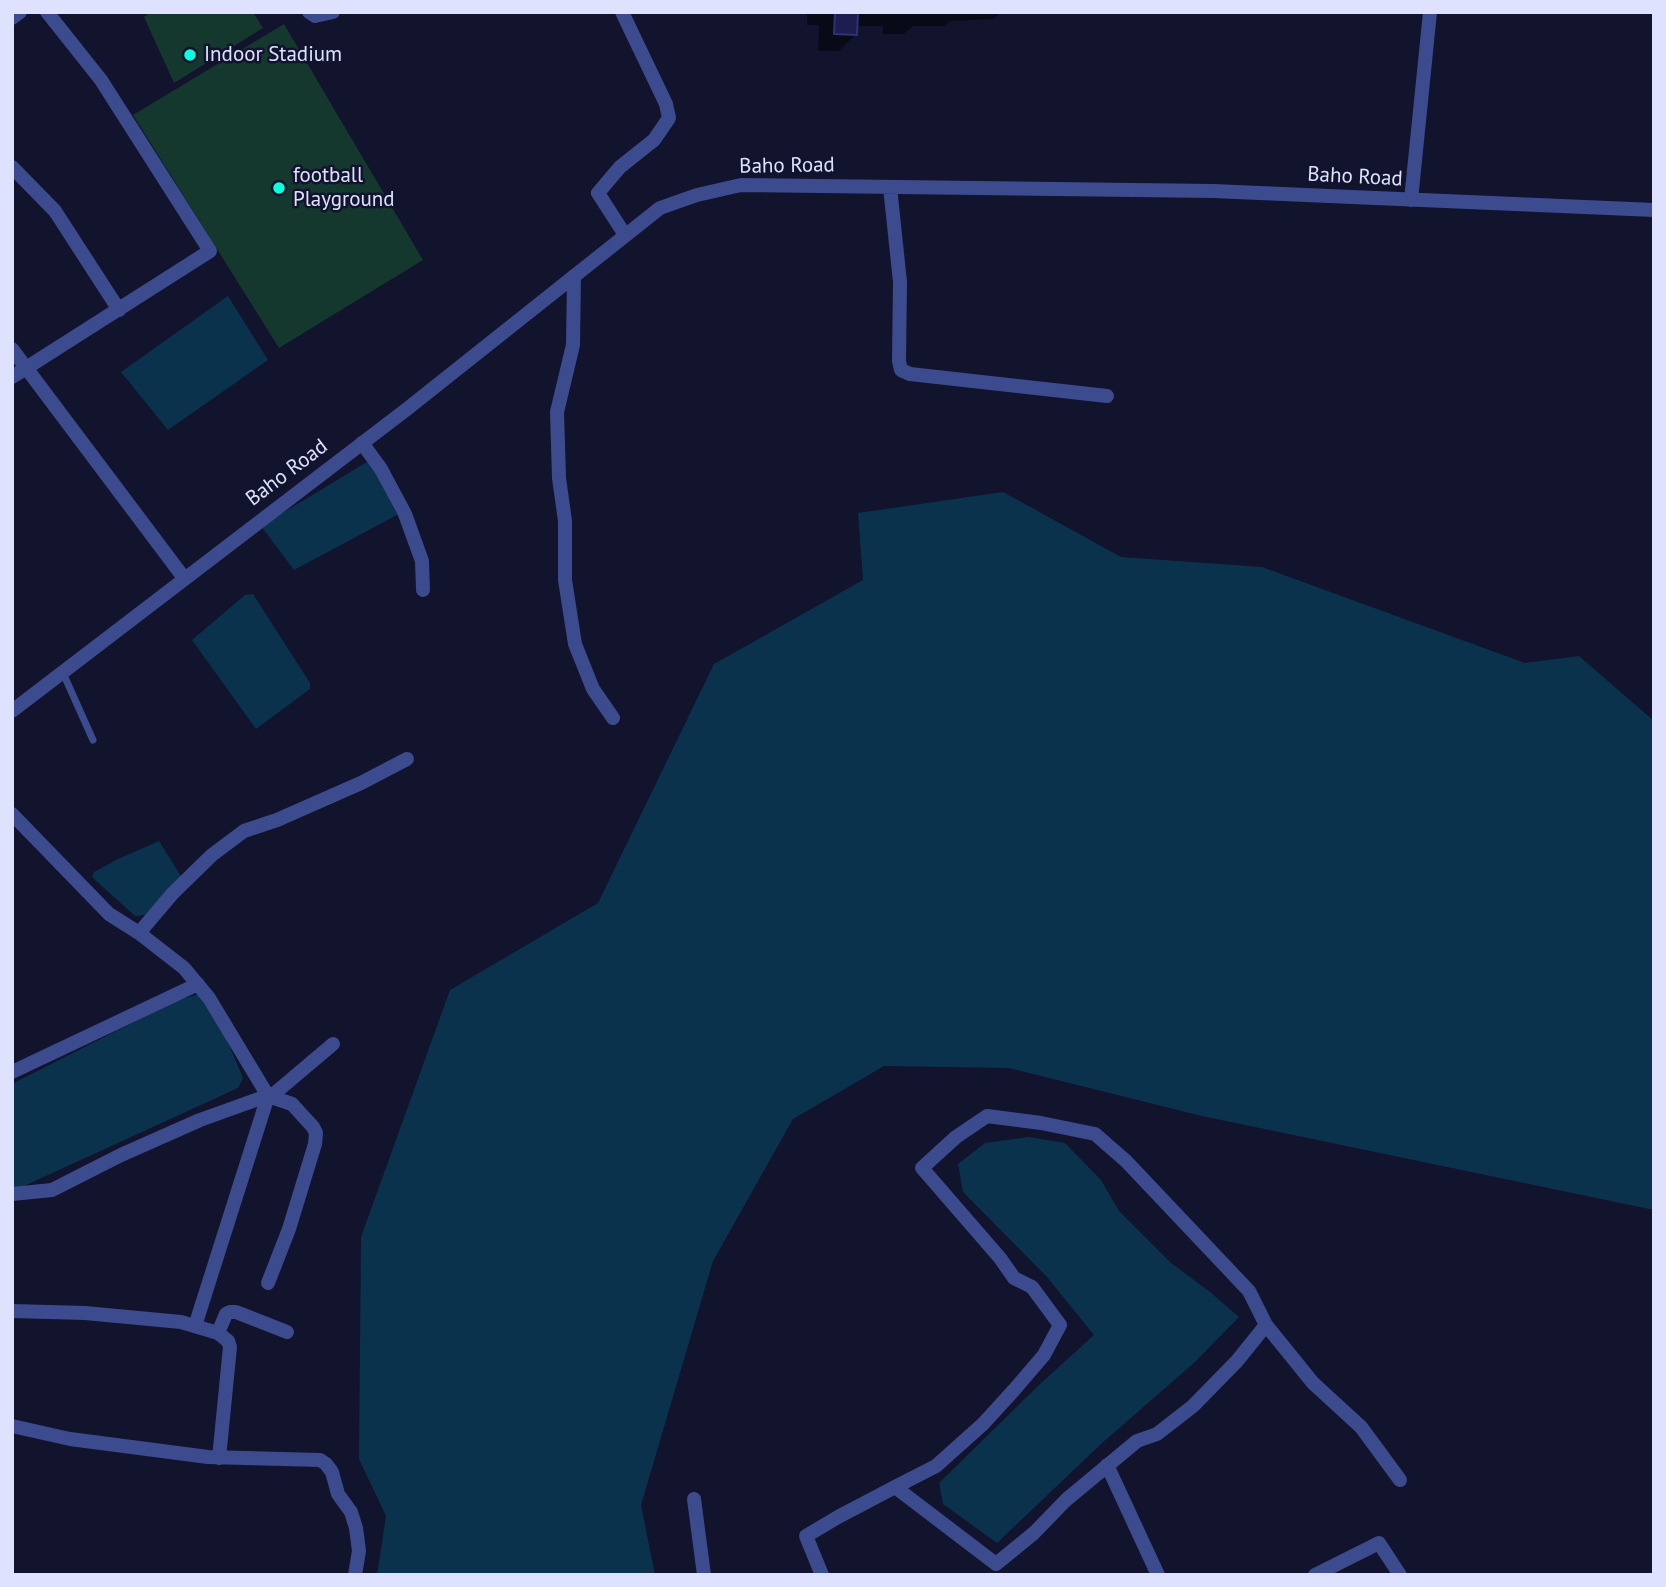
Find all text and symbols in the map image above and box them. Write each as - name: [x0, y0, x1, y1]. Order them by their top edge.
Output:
- place label: Indoor Stadium: [204, 42, 342, 68]
- marker: Indoor Stadium: [182, 47, 198, 63]
- street label: Baho Road: [739, 153, 835, 179]
- street label: Baho Road: [1307, 162, 1403, 192]
- place label: football Playground: [293, 163, 395, 213]
- marker: football Playground: [271, 180, 287, 196]
- street label: Baho Road: [241, 434, 333, 512]

